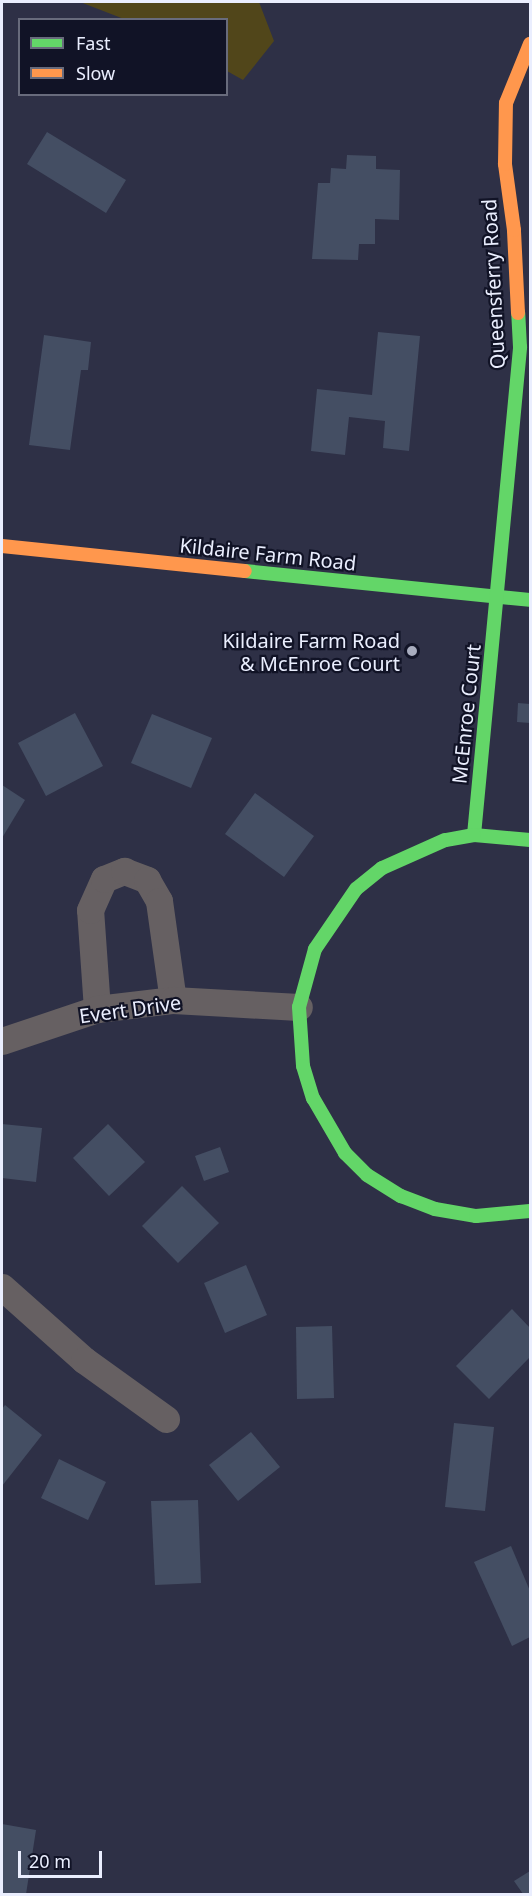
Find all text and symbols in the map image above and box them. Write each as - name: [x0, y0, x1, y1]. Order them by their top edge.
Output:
- legend: [18, 18, 228, 96]
- text: Fast: [76, 31, 111, 55]
- text: Slow: [76, 61, 115, 85]
- street label: Queensferry Road: [477, 198, 509, 370]
- street label: Kildaire Farm Road: [178, 533, 358, 575]
- place label: Kildaire Farm Road & McEnroe Court: [222, 628, 400, 675]
- street label: McEnroe Court: [447, 643, 485, 785]
- marker: Kildaire Farm Road & McEnroe Court: [405, 644, 419, 658]
- street label: Evert Drive: [77, 990, 183, 1028]
- scale bar: [21, 1839, 105, 1877]
- text: 20 m: [29, 1849, 71, 1873]

